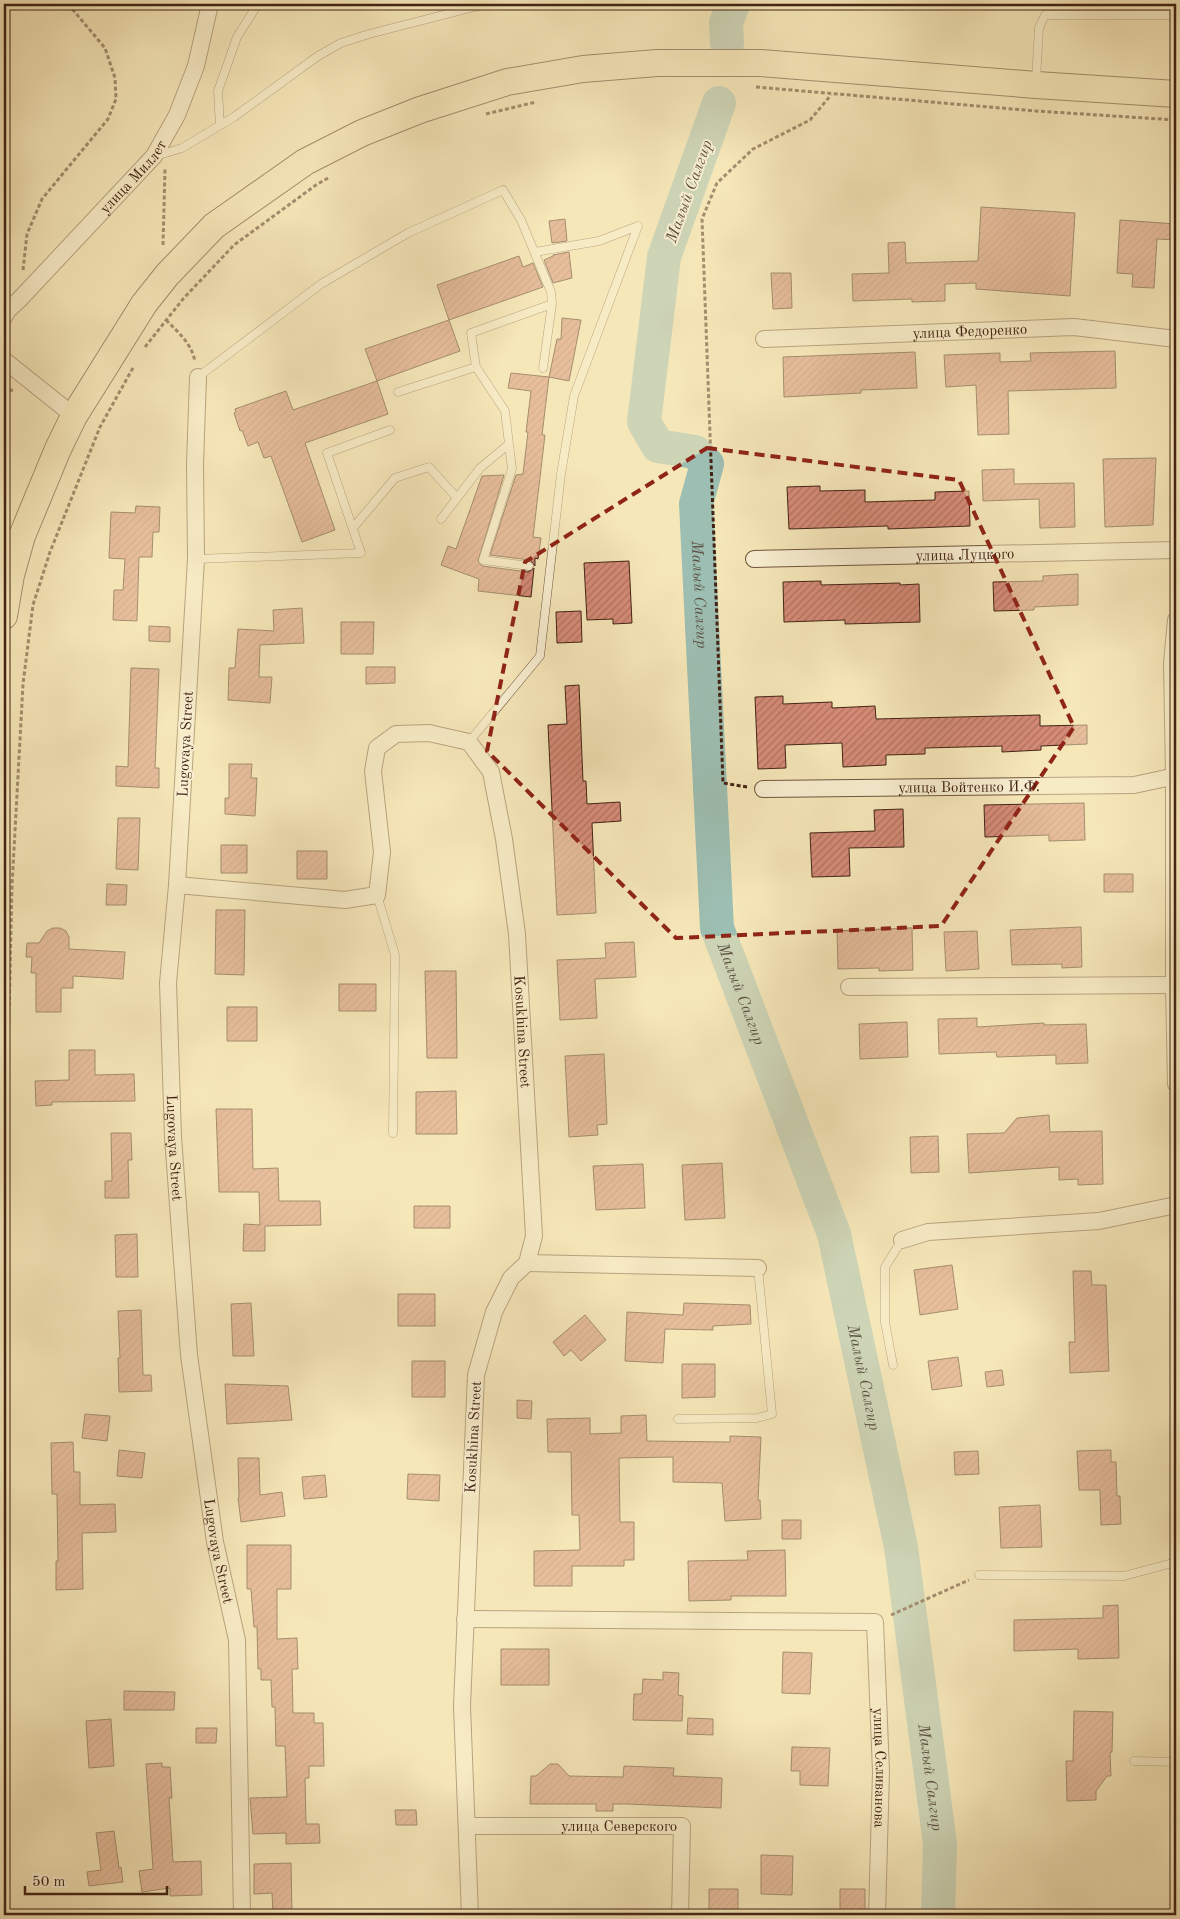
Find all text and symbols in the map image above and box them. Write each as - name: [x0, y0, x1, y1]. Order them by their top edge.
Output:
- street label: улица Миллет: [98, 138, 170, 217]
- water label: Малый Салгир: [664, 138, 716, 246]
- street label: улица Федоренко: [912, 323, 1028, 342]
- water label: Малый Салгир: [688, 539, 709, 649]
- street label: улица Луцкого: [915, 547, 1014, 565]
- street label: Lugovaya Street: [176, 691, 197, 798]
- street label: улица Войтенко И.Ф.: [898, 780, 1040, 797]
- water label: Малый Салгир: [713, 940, 767, 1048]
- street label: Kosukhina Street: [510, 975, 532, 1089]
- street label: Lugovaya Street: [163, 1094, 184, 1202]
- water label: Малый Салгир: [843, 1322, 882, 1432]
- street label: Kosukhina Street: [464, 1380, 485, 1494]
- street label: Lugovaya Street: [200, 1498, 235, 1605]
- street label: улица Селиванова: [869, 1708, 887, 1829]
- water label: Малый Салгир: [914, 1722, 944, 1833]
- street label: улица Северского: [561, 1820, 677, 1835]
- scale bar: [25, 1864, 168, 1896]
- text: 50 m: [32, 1875, 66, 1890]

